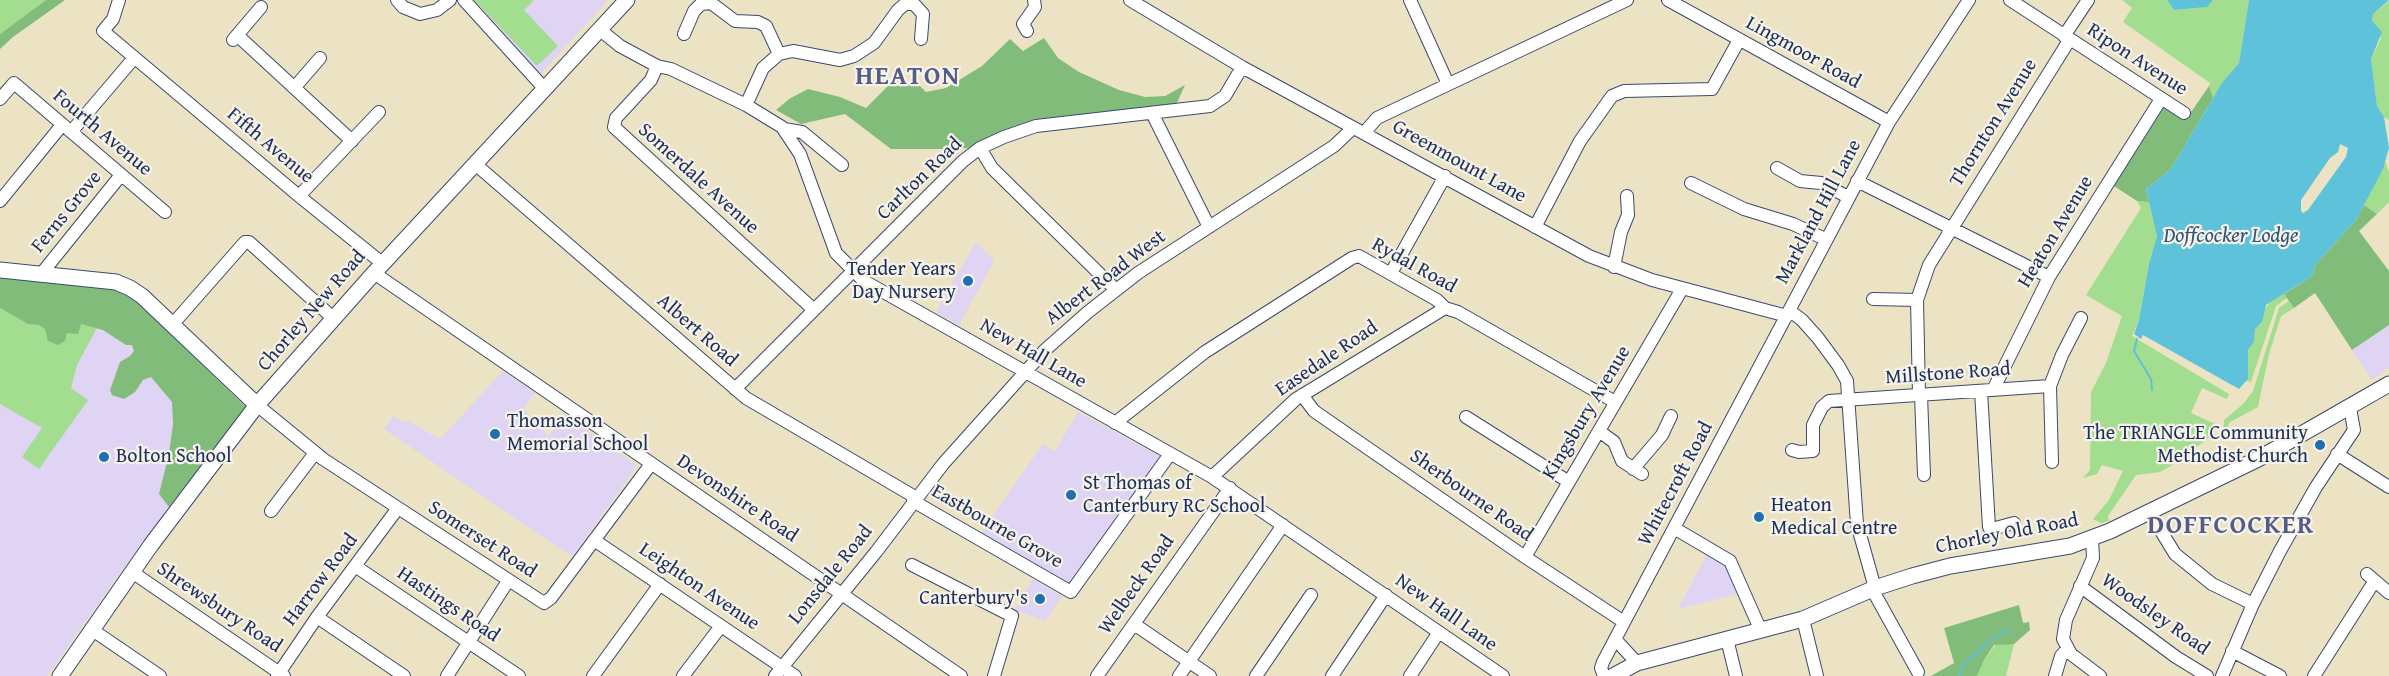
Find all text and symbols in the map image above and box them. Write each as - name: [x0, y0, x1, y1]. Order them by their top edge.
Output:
- street label: Lingmoor Road: [1741, 12, 1865, 94]
- street label: Ripon Avenue: [2082, 19, 2192, 101]
- street label: Thornton Avenue: [1945, 55, 2043, 191]
- district label: HEATON: [855, 61, 961, 93]
- street label: Fourth Avenue: [47, 84, 157, 182]
- street label: Fifth Avenue: [222, 103, 318, 189]
- street label: Greenmount Lane: [1388, 115, 1530, 209]
- street label: Somerdale Avenue: [632, 118, 764, 240]
- street label: Carlton Road: [872, 133, 968, 225]
- street label: Markland Hill Lane: [1771, 136, 1867, 288]
- street label: Ferns Grove: [27, 166, 107, 258]
- street label: Heaton Avenue: [2013, 172, 2099, 292]
- water label: Doffcocker Lodge: [2163, 224, 2299, 250]
- street label: Albert Road West: [1041, 225, 1171, 331]
- street label: Rydal Road: [1367, 233, 1461, 299]
- street label: Chorley New Road: [253, 245, 371, 377]
- place label: Tender Years Day Nursery: [846, 258, 956, 305]
- marker: Tender Years Day Nursery: [961, 274, 975, 288]
- street label: Albert Road: [652, 289, 742, 373]
- street label: New Hall Lane: [975, 314, 1091, 394]
- street label: Easedale Road: [1271, 316, 1383, 402]
- street label: Kingsbury Avenue: [1538, 342, 1636, 484]
- street label: Millstone Road: [1885, 358, 2011, 390]
- place label: Thomasson Memorial School: [507, 410, 648, 457]
- street label: Whitecroft Road: [1633, 418, 1719, 550]
- place label: The TRIANGLE Community Methodist Church: [2083, 422, 2308, 469]
- marker: Thomasson Memorial School: [488, 427, 502, 441]
- marker: The TRIANGLE Community Methodist Church: [2313, 438, 2327, 452]
- place label: Bolton School: [116, 445, 232, 469]
- street label: Sherbourne Road: [1405, 445, 1537, 547]
- marker: Bolton School: [97, 450, 111, 464]
- street label: Devonshire Road: [672, 450, 802, 548]
- place label: St Thomas of Canterbury RC School: [1083, 472, 1265, 519]
- street label: Eastbourne Grove: [927, 480, 1067, 574]
- marker: St Thomas of Canterbury RC School: [1064, 488, 1078, 502]
- place label: Heaton Medical Centre: [1771, 494, 1897, 541]
- street label: Somerset Road: [423, 496, 541, 584]
- street label: Chorley Old Road: [1934, 508, 2080, 560]
- marker: Heaton Medical Centre: [1752, 510, 1766, 524]
- district label: DOFFCOCKER: [2147, 510, 2315, 542]
- street label: Lonsdale Road: [784, 521, 878, 629]
- street label: Harrow Road: [279, 529, 363, 631]
- street label: Welbeck Road: [1094, 531, 1180, 639]
- street label: Leighton Avenue: [634, 538, 764, 636]
- street label: Shrewsbury Road: [152, 557, 286, 659]
- street label: Hastings Road: [392, 562, 504, 648]
- street label: New Hall Lane: [1390, 569, 1502, 657]
- street label: Woodsley Road: [2096, 569, 2214, 661]
- place label: Canterbury's: [919, 587, 1028, 611]
- marker: Canterbury's: [1033, 592, 1047, 606]

